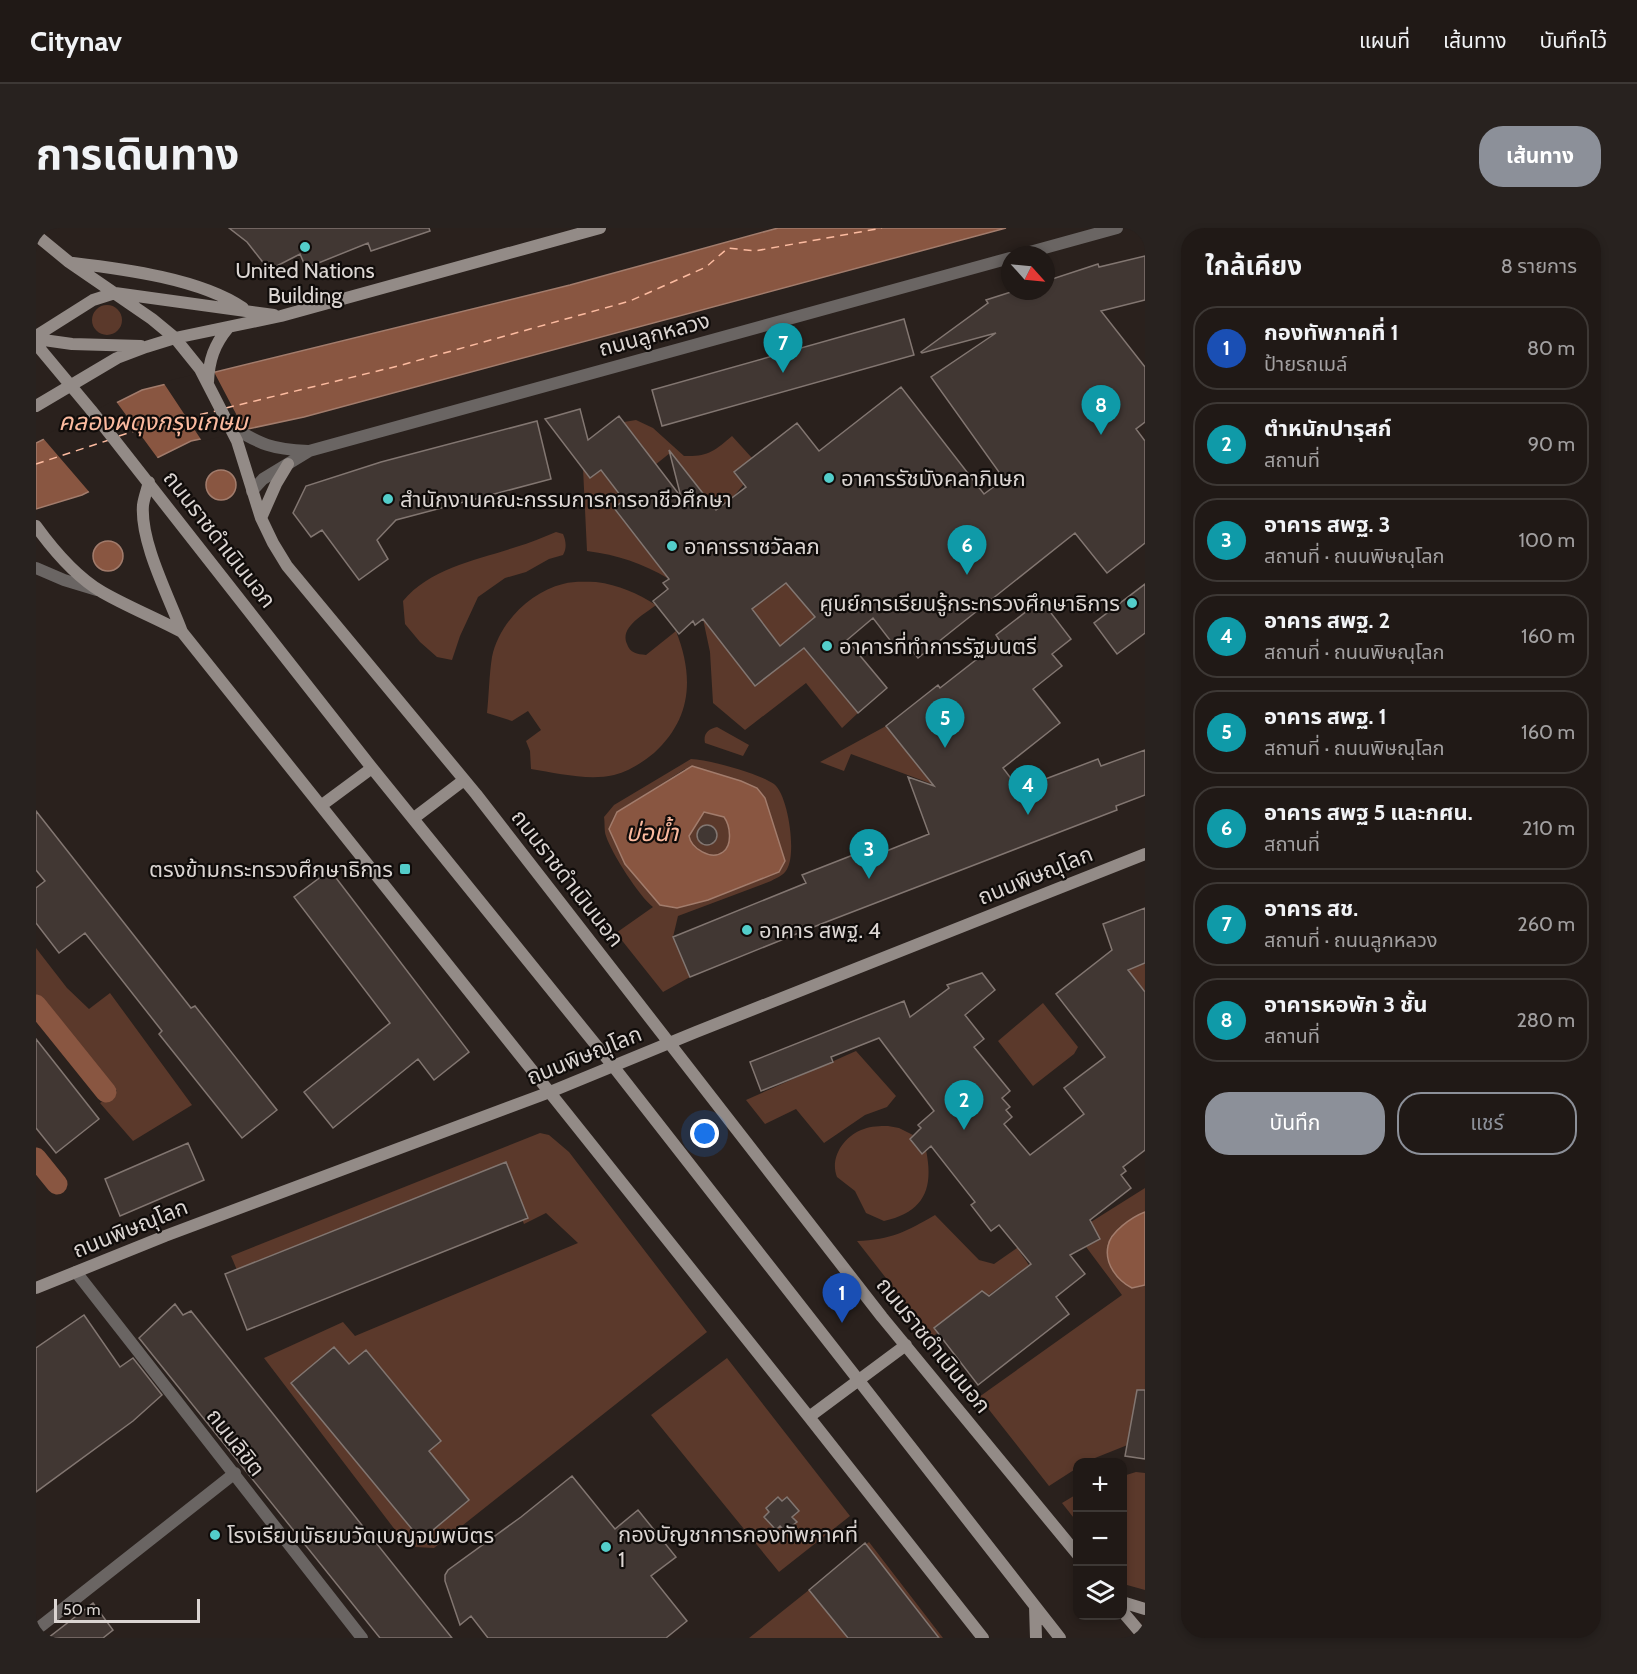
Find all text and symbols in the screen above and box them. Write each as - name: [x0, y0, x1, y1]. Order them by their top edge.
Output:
- text: Citynav: [30, 24, 122, 58]
- text: แผนที่: [1359, 28, 1410, 53]
- text: เส้นทาง: [1443, 28, 1507, 53]
- text: บันทึกไว้: [1540, 28, 1607, 53]
- button: เส้นทาง: [1479, 126, 1601, 187]
- text: การเดินทาง: [36, 128, 239, 180]
- marker: United Nations Building: [298, 240, 312, 254]
- north arrow: [1001, 246, 1055, 300]
- text: ใกล้เคียง: [1205, 250, 1302, 282]
- text: 8 รายการ: [1501, 254, 1577, 278]
- place label: United Nations Building: [235, 257, 375, 309]
- street label: ถนนลูกหลวง: [596, 307, 713, 362]
- text: กองทัพภาคที่ 1: [1264, 319, 1399, 346]
- pin: 7: [764, 324, 802, 373]
- text: 1: [1223, 336, 1230, 360]
- text: 80 m: [1527, 336, 1575, 360]
- text: ป้ายรถเมล์: [1264, 352, 1348, 376]
- pin: 8: [1082, 386, 1120, 435]
- water label: คลองผดุงกรุงเกษม: [59, 407, 250, 437]
- text: ตำหนักปารุสก์: [1264, 415, 1392, 442]
- text: 2: [1221, 432, 1232, 456]
- text: 90 m: [1528, 432, 1575, 456]
- text: สถานที่: [1264, 448, 1320, 472]
- street label: ถนนราชดำเนินนอก: [158, 465, 282, 613]
- place label: อาคารรัชมังคลาภิเษก: [841, 465, 1026, 492]
- marker: อาคารรัชมังคลาภิเษก: [822, 471, 836, 485]
- place label: สำนักงานคณะกรรมการการอาชีวศึกษา: [400, 486, 732, 513]
- marker: สำนักงานคณะกรรมการการอาชีวศึกษา: [381, 492, 395, 506]
- text: อาคาร สพฐ. 3: [1264, 511, 1390, 538]
- pin: 6: [948, 526, 986, 575]
- text: 3: [1221, 528, 1232, 552]
- text: 100 m: [1519, 528, 1575, 552]
- place label: อาคารราชวัลลภ: [684, 533, 820, 560]
- marker: อาคารราชวัลลภ: [665, 539, 679, 553]
- text: สถานที่ · ถนนพิษณุโลก: [1264, 544, 1445, 568]
- place label: ศูนย์การเรียนรู้กระทรวงศึกษาธิการ: [819, 590, 1120, 617]
- marker: ศูนย์การเรียนรู้กระทรวงศึกษาธิการ: [1125, 596, 1139, 610]
- text: อาคาร สพฐ. 2: [1264, 607, 1390, 634]
- text: 4: [1220, 624, 1233, 648]
- text: 160 m: [1521, 624, 1575, 648]
- place label: อาคารที่ทำการรัฐมนตรี: [839, 631, 1037, 660]
- marker: อาคารที่ทำการรัฐมนตรี: [820, 639, 834, 653]
- text: สถานที่ · ถนนพิษณุโลก: [1264, 640, 1445, 664]
- pin: 5: [926, 698, 964, 748]
- text: อาคาร สพฐ. 1: [1264, 703, 1387, 730]
- text: 5: [1221, 720, 1232, 744]
- text: 160 m: [1521, 720, 1575, 744]
- text: สถานที่ · ถนนพิษณุโลก: [1264, 736, 1445, 760]
- pin: 4: [1008, 766, 1048, 815]
- text: อาคาร สพฐ 5 และกศน.: [1264, 799, 1473, 826]
- street label: ถนนราชดำเนินนอก: [506, 804, 630, 952]
- water label: บ่อน้ำ: [626, 816, 680, 847]
- text: 6: [1221, 816, 1232, 840]
- text: 210 m: [1522, 816, 1575, 840]
- pin: 3: [850, 830, 888, 879]
- text: สถานที่: [1264, 832, 1320, 856]
- street label: ถนนพิษณุโลก: [974, 840, 1097, 911]
- place label: ตรงข้ามกระทรวงศึกษาธิการ: [149, 856, 393, 883]
- marker: ตรงข้ามกระทรวงศึกษาธิการ: [398, 862, 412, 876]
- text: อาคาร สช.: [1264, 895, 1358, 922]
- text: 7: [1221, 912, 1232, 936]
- text: 260 m: [1517, 912, 1575, 936]
- place label: อาคาร สพฐ. 4: [759, 917, 881, 944]
- marker: อาคาร สพฐ. 4: [740, 923, 754, 937]
- text: สถานที่ · ถนนลูกหลวง: [1264, 928, 1438, 952]
- text: อาคารหอพัก 3 ชั้น: [1264, 991, 1427, 1018]
- text: 8: [1220, 1008, 1233, 1032]
- text: 280 m: [1516, 1008, 1575, 1032]
- street label: ถนนพิษณุโลก: [523, 1020, 646, 1091]
- text: สถานที่: [1264, 1024, 1320, 1048]
- pin: 2: [944, 1080, 984, 1130]
- button: บันทึก: [1205, 1092, 1385, 1155]
- button: แชร์: [1397, 1092, 1577, 1155]
- your location: [690, 1119, 719, 1148]
- street label: ถนนพิษณุโลก: [69, 1193, 192, 1264]
- street label: ถนนราชดำเนินนอก: [871, 1272, 997, 1419]
- pin: 1: [822, 1274, 862, 1323]
- street label: ถนนลิขิต: [201, 1403, 271, 1482]
- map controls: [1073, 1458, 1127, 1620]
- button: +: [1073, 1458, 1127, 1512]
- button: −: [1073, 1512, 1127, 1566]
- place label: กองบัญชาการกองทัพภาคที่ 1: [618, 1519, 858, 1573]
- place label: โรงเรียนมัธยมวัดเบญจมพบิตร: [227, 1522, 494, 1549]
- marker: โรงเรียนมัธยมวัดเบญจมพบิตร: [208, 1528, 222, 1542]
- marker: กองบัญชาการกองทัพภาคที่ 1: [599, 1540, 613, 1554]
- button: layers: [1073, 1566, 1127, 1620]
- scale bar: [54, 1596, 200, 1624]
- text: 50 m: [63, 1600, 100, 1619]

